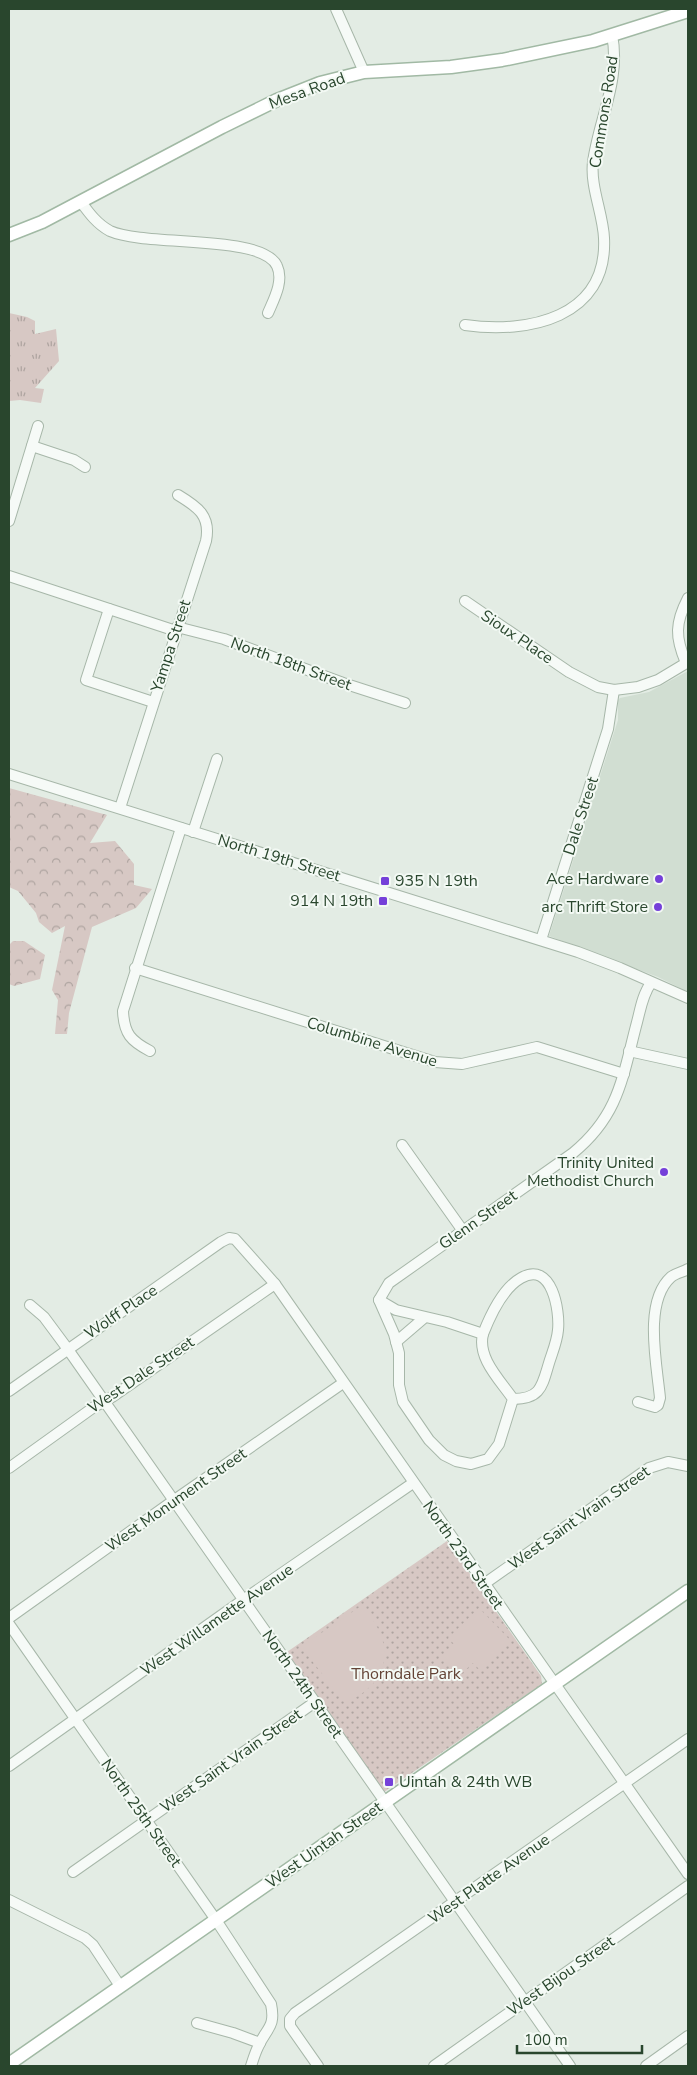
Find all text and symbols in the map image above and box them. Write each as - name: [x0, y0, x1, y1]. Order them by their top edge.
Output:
- street label: Commons Road: [584, 54, 624, 170]
- street label: Mesa Road: [266, 67, 348, 115]
- street label: Yampa Street: [145, 597, 196, 696]
- street label: Sioux Place: [476, 605, 558, 669]
- street label: North 18th Street: [227, 632, 355, 696]
- street label: Dale Street: [558, 774, 604, 858]
- street label: North 19th Street: [215, 829, 343, 887]
- place label: Ace Hardware: [546, 868, 649, 890]
- place label: 935 N 19th: [395, 870, 478, 892]
- marker: Ace Hardware: [653, 873, 665, 885]
- marker: 935 N 19th: [379, 875, 391, 887]
- place label: 914 N 19th: [290, 890, 373, 912]
- marker: 914 N 19th: [377, 895, 389, 907]
- place label: arc Thrift Store: [541, 896, 648, 918]
- marker: arc Thrift Store: [652, 901, 664, 913]
- street label: Columbine Avenue: [304, 1012, 440, 1072]
- place label: Trinity United Methodist Church: [527, 1152, 654, 1192]
- marker: Trinity United Methodist Church: [658, 1166, 670, 1178]
- street label: Glenn Street: [435, 1185, 522, 1255]
- street label: Wolff Place: [80, 1279, 162, 1345]
- street label: West Dale Street: [84, 1331, 199, 1419]
- street label: West Monument Street: [101, 1443, 251, 1557]
- street label: West Saint Vrain Street: [504, 1461, 655, 1575]
- street label: North 23rd Street: [417, 1496, 509, 1614]
- street label: West Willamette Avenue: [136, 1559, 298, 1681]
- street label: North 24th Street: [256, 1626, 348, 1743]
- park label: Thorndale Park: [351, 1663, 462, 1685]
- street label: West Saint Vrain Street: [156, 1704, 307, 1818]
- street label: North 25th Street: [95, 1755, 187, 1872]
- place label: Uintah & 24th WB: [399, 1771, 532, 1793]
- marker: Uintah & 24th WB: [383, 1776, 395, 1788]
- street label: West Uintah Street: [261, 1796, 387, 1894]
- street label: West Platte Avenue: [424, 1829, 554, 1929]
- street label: West Bijou Street: [503, 1930, 619, 2021]
- scale bar: [517, 2022, 642, 2054]
- text: 100 m: [524, 2030, 568, 2050]

